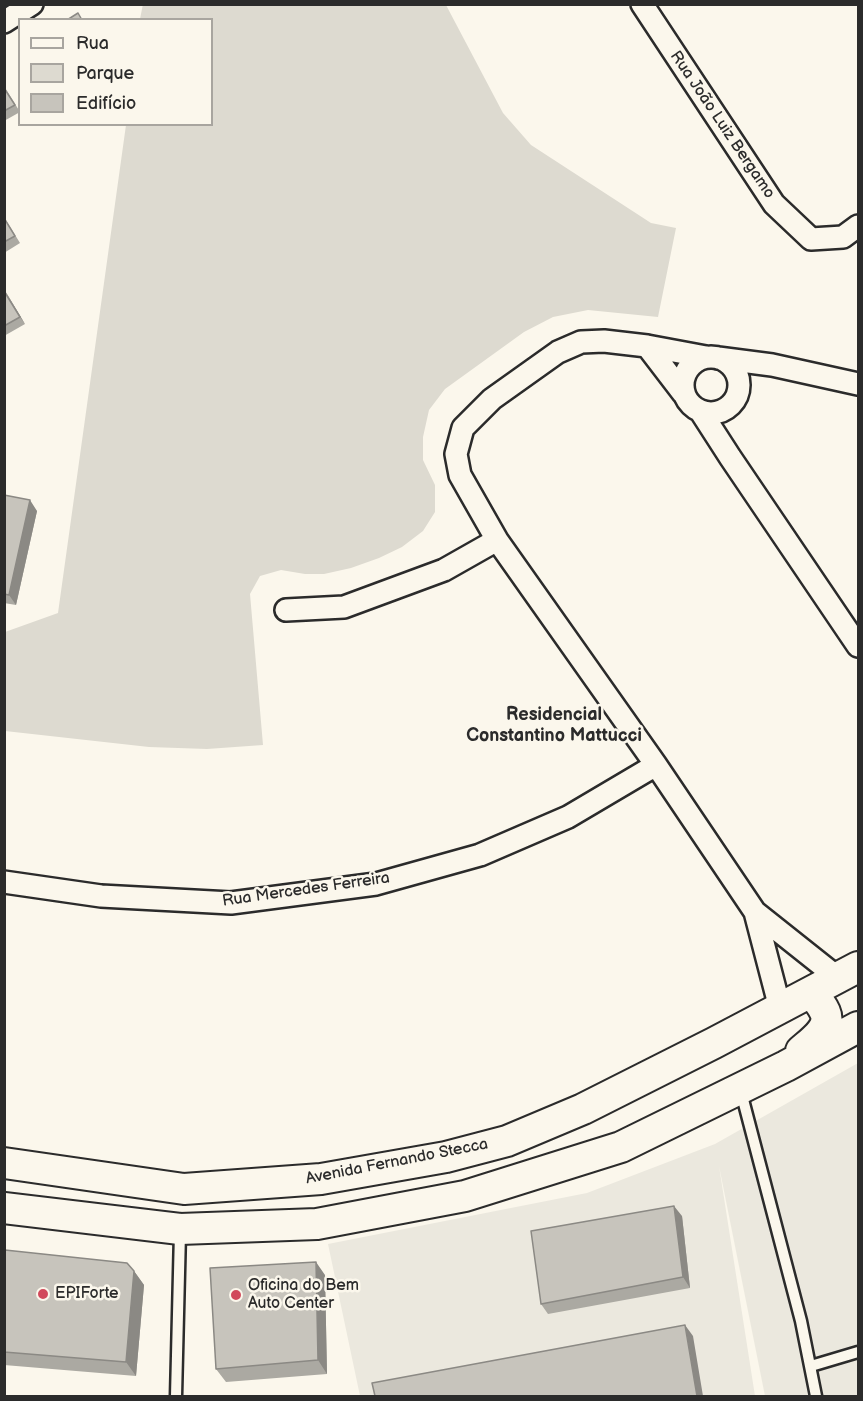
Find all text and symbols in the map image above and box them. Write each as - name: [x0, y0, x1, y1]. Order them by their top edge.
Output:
- legend: [18, 18, 213, 126]
- text: Rua: [76, 33, 109, 54]
- street label: Rua João Luiz Bergamo: [665, 48, 779, 202]
- text: Parque: [76, 63, 134, 84]
- text: Edifício: [76, 93, 136, 114]
- district label: Residencial Constantino Mattucci: [466, 704, 642, 746]
- street label: Rua Mercedes Ferreira: [221, 869, 391, 911]
- street label: Avenida Fernando Stecca: [304, 1135, 490, 1189]
- place label: Oficina do Bem Auto Center: [248, 1276, 359, 1314]
- place label: EPIForte: [55, 1284, 119, 1304]
- marker: EPIForte: [36, 1287, 50, 1301]
- marker: Oficina do Bem Auto Center: [229, 1288, 243, 1302]

